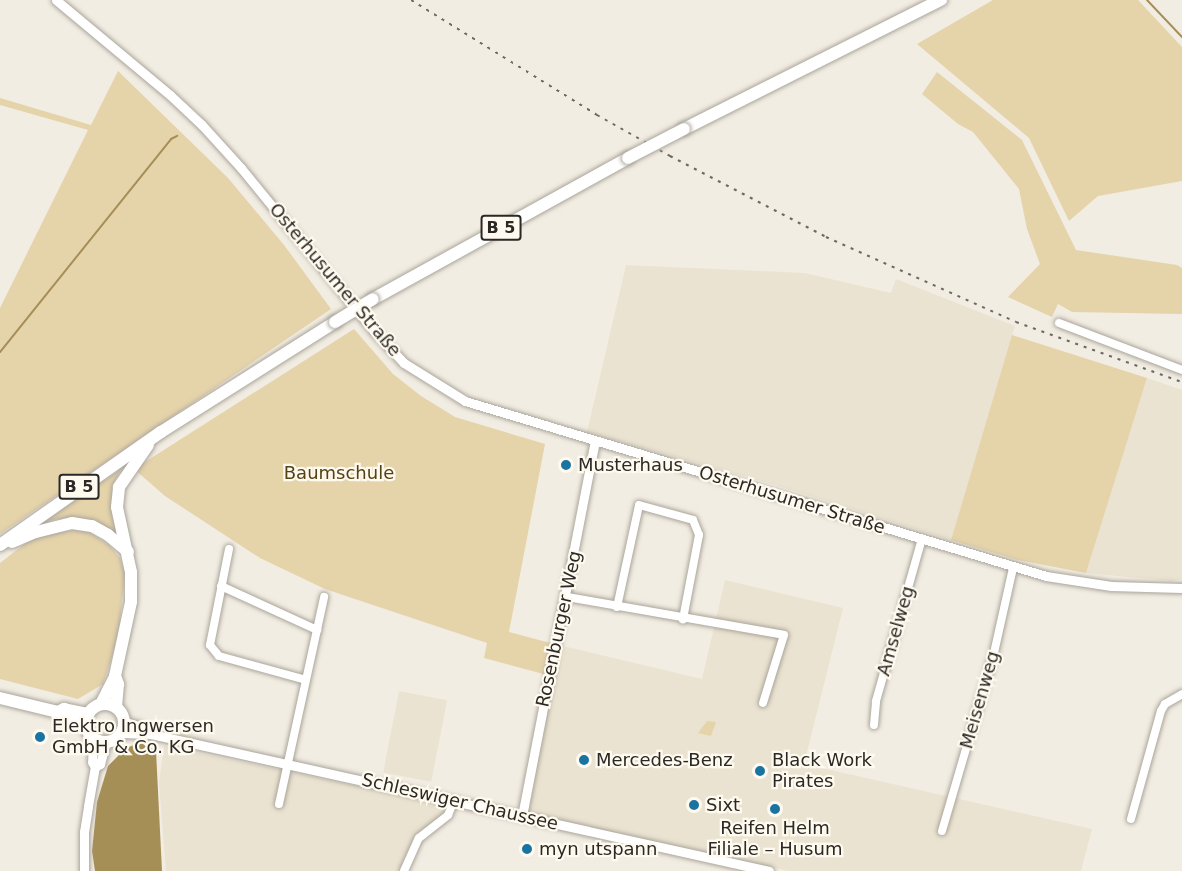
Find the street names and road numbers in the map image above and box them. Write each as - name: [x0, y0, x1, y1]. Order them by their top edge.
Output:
- street label: Osterhusumer Straße: [265, 199, 405, 361]
- road number: B 5: [480, 215, 522, 241]
- street label: Osterhusumer Straße: [696, 461, 888, 539]
- road number: B 5: [58, 474, 100, 500]
- street label: Rosenburger Weg: [532, 549, 586, 709]
- street label: Amselweg: [873, 584, 919, 678]
- street label: Meisenweg: [956, 649, 1004, 751]
- street label: Schleswiger Chaussee: [360, 769, 560, 835]

